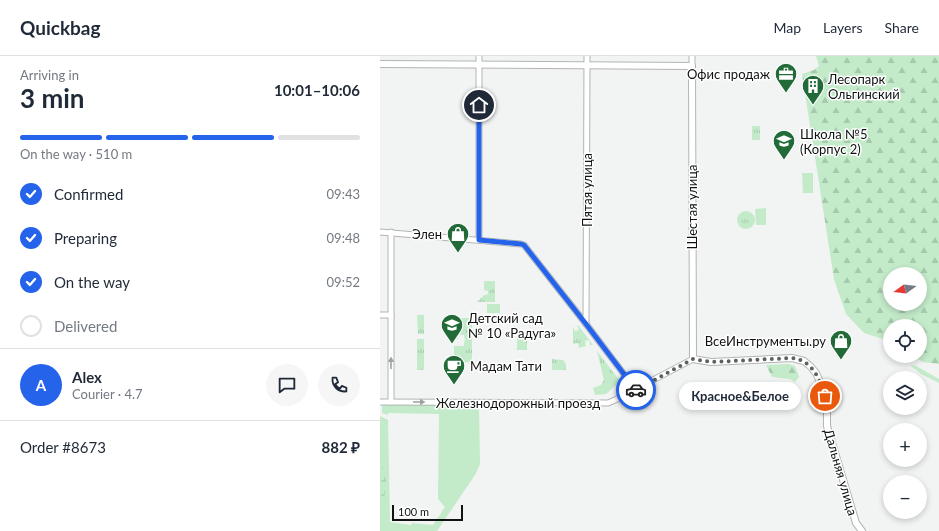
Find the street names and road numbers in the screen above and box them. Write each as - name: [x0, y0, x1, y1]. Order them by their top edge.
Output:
- street label: Пятая улица: [579, 153, 595, 227]
- street label: Шестая улица: [684, 164, 700, 250]
- street label: Железнодорожный проезд: [436, 395, 600, 411]
- street label: Дальняя улица: [821, 427, 861, 517]

